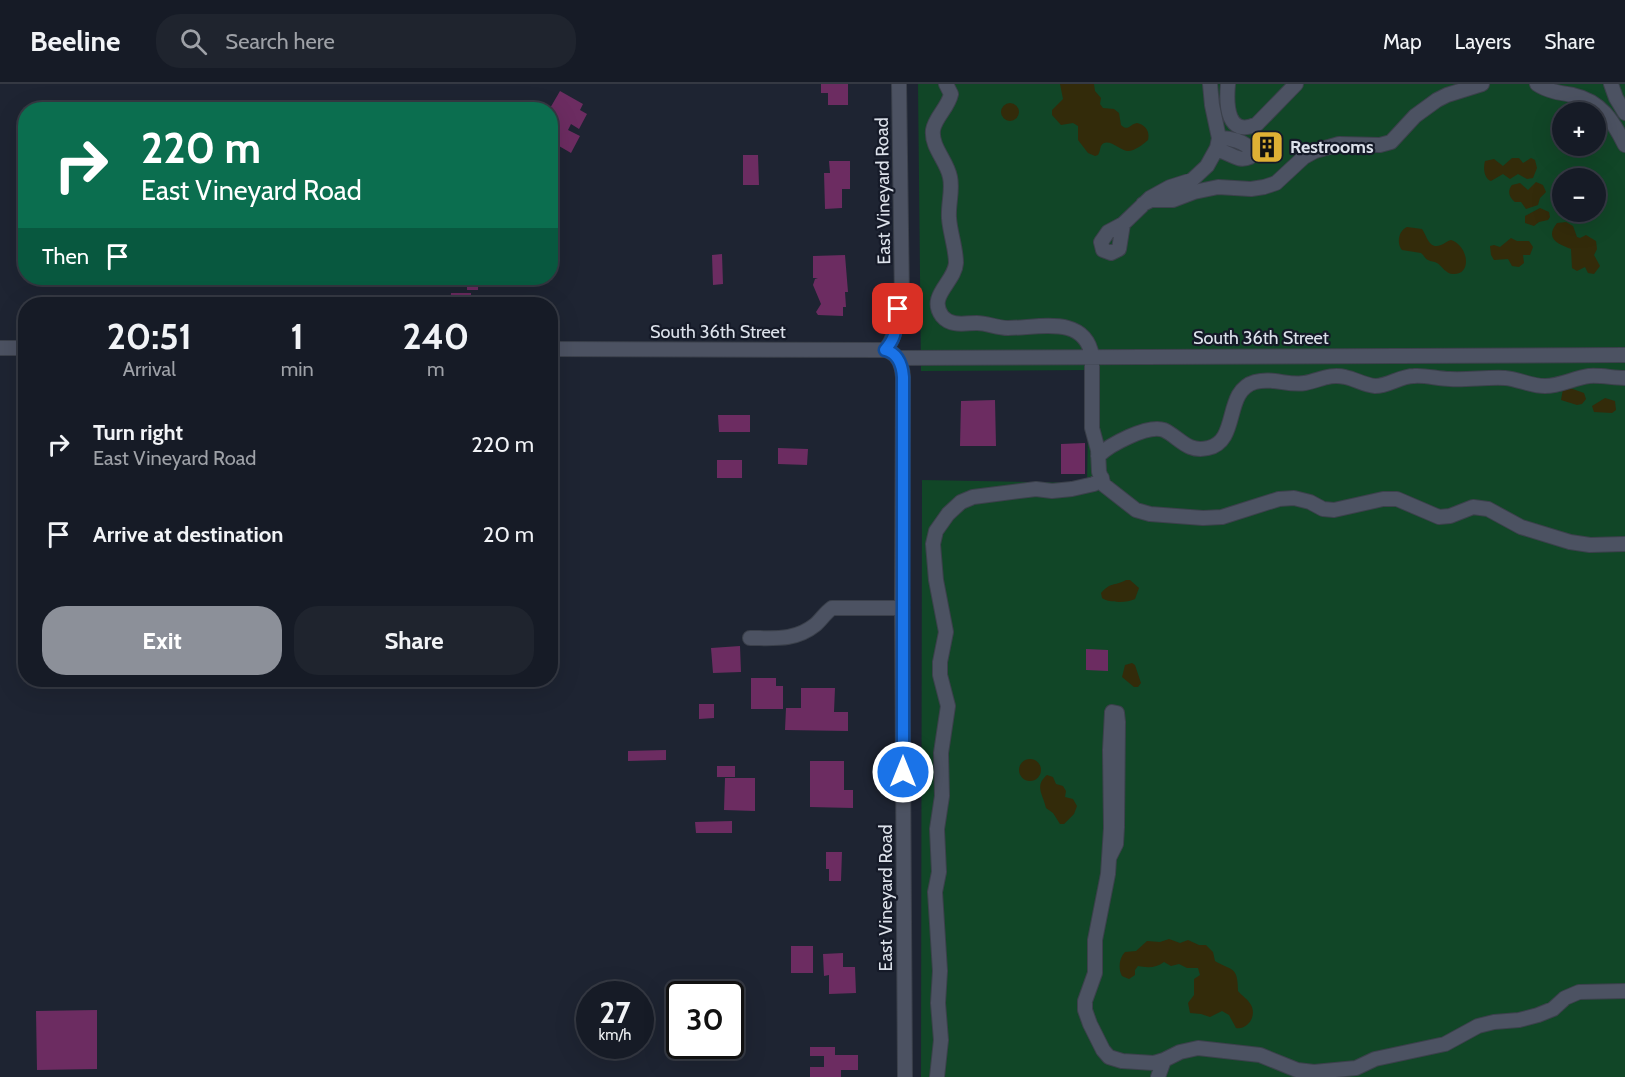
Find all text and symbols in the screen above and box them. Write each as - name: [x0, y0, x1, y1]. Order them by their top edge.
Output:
- search box: [156, 14, 576, 68]
- text: Beeline: [30, 24, 120, 58]
- icon: search: [177, 25, 210, 58]
- text: Search here: [225, 28, 335, 55]
- text: Map: [1383, 29, 1422, 54]
- text: Layers: [1455, 29, 1511, 54]
- text: Share: [1544, 29, 1595, 54]
- map controls: [1552, 102, 1606, 222]
- button: +: [1552, 102, 1606, 156]
- street label: East Vineyard Road: [871, 117, 895, 265]
- text: 220 m: [141, 122, 261, 174]
- icon: right: [42, 126, 120, 204]
- building icon: Restrooms: [1249, 129, 1285, 165]
- place label: Restrooms: [1290, 136, 1374, 158]
- button: −: [1552, 168, 1606, 222]
- text: East Vineyard Road: [141, 174, 362, 207]
- icon: arrive: [101, 240, 134, 273]
- text: Then: [42, 243, 89, 270]
- pin: [872, 283, 923, 334]
- icon: arrive: [881, 292, 914, 325]
- text: 20:51: [107, 314, 192, 358]
- text: 1: [290, 314, 304, 358]
- text: 240: [402, 314, 469, 358]
- street label: South 36th Street: [650, 321, 786, 343]
- street label: South 36th Street: [1193, 327, 1329, 349]
- text: Arrival: [123, 357, 176, 381]
- text: min: [281, 357, 314, 381]
- text: m: [427, 357, 445, 381]
- text: Turn right: [93, 419, 183, 446]
- icon: right: [42, 428, 75, 461]
- text: 220 m: [471, 431, 534, 458]
- text: East Vineyard Road: [93, 446, 256, 470]
- icon: arrive: [42, 518, 75, 551]
- text: Arrive at destination: [93, 521, 283, 548]
- text: 20 m: [483, 521, 534, 548]
- button: Exit: [42, 606, 282, 675]
- button: Share: [294, 606, 534, 675]
- position arrow: [871, 740, 935, 804]
- street label: East Vineyard Road: [875, 824, 897, 972]
- speed limit sign: 30: [666, 981, 744, 1059]
- text: 27: [599, 994, 631, 1031]
- text: km/h: [599, 1026, 631, 1044]

